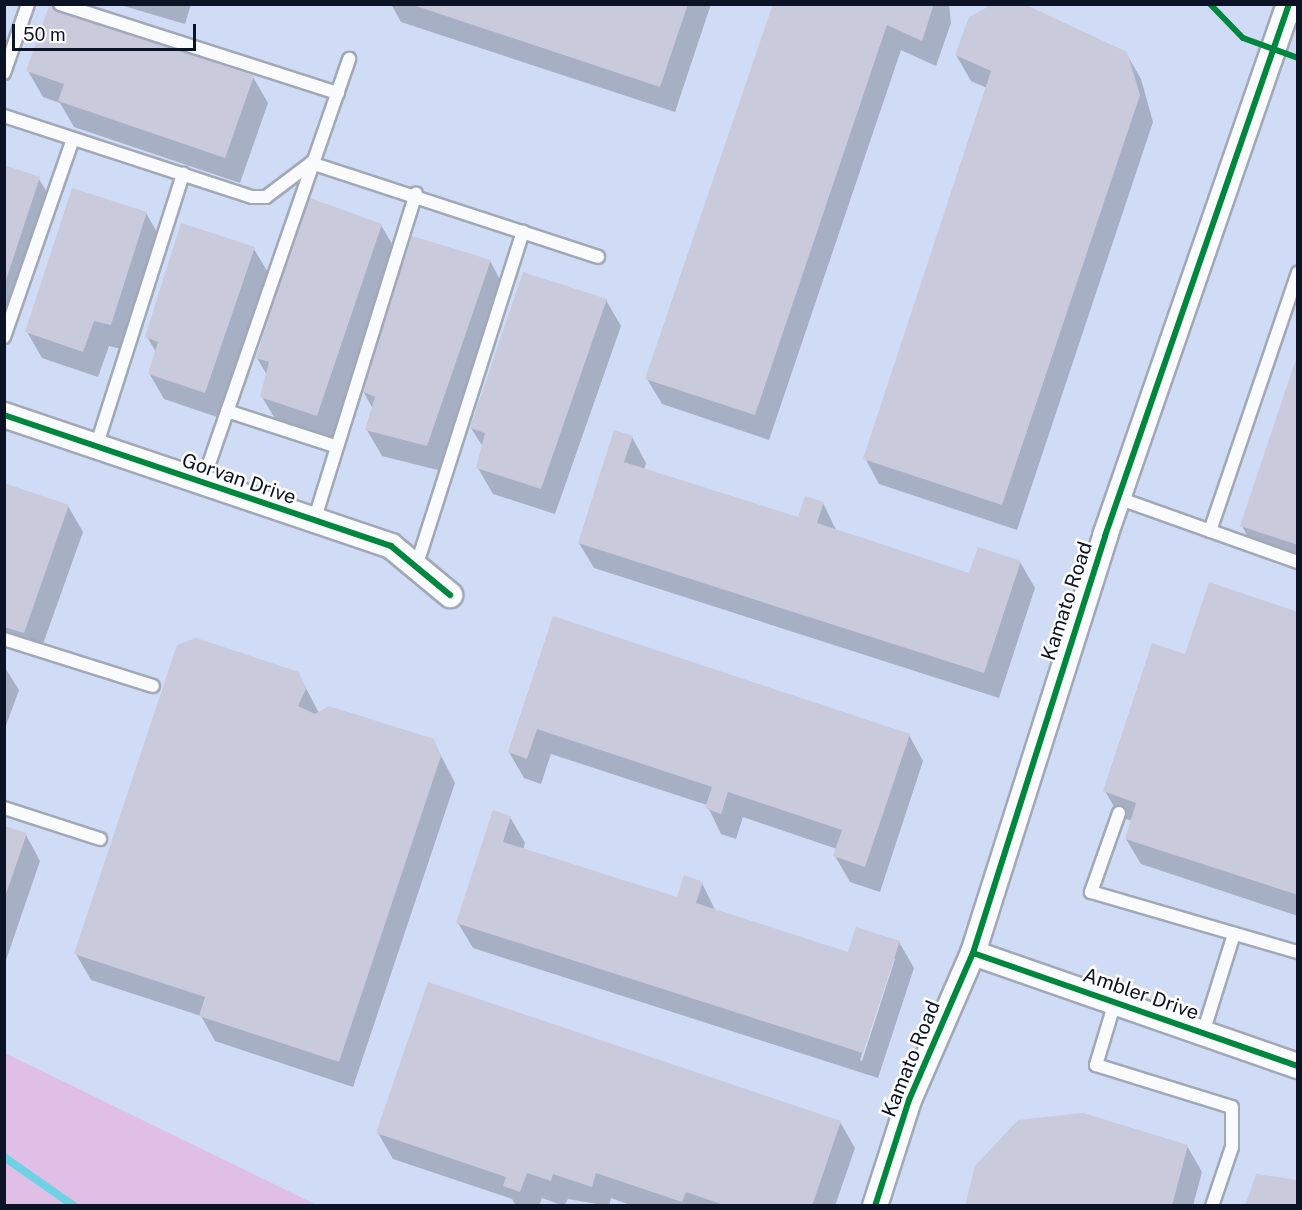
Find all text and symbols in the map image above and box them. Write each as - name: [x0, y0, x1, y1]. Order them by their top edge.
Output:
- scale bar: [15, 12, 200, 50]
- text: 50 m: [23, 24, 66, 45]
- street label: Gorvan Drive: [179, 448, 299, 510]
- street label: Kamato Road: [1037, 539, 1097, 663]
- street label: Ambler Drive: [1080, 963, 1202, 1025]
- street label: Kamato Road: [877, 997, 945, 1121]

